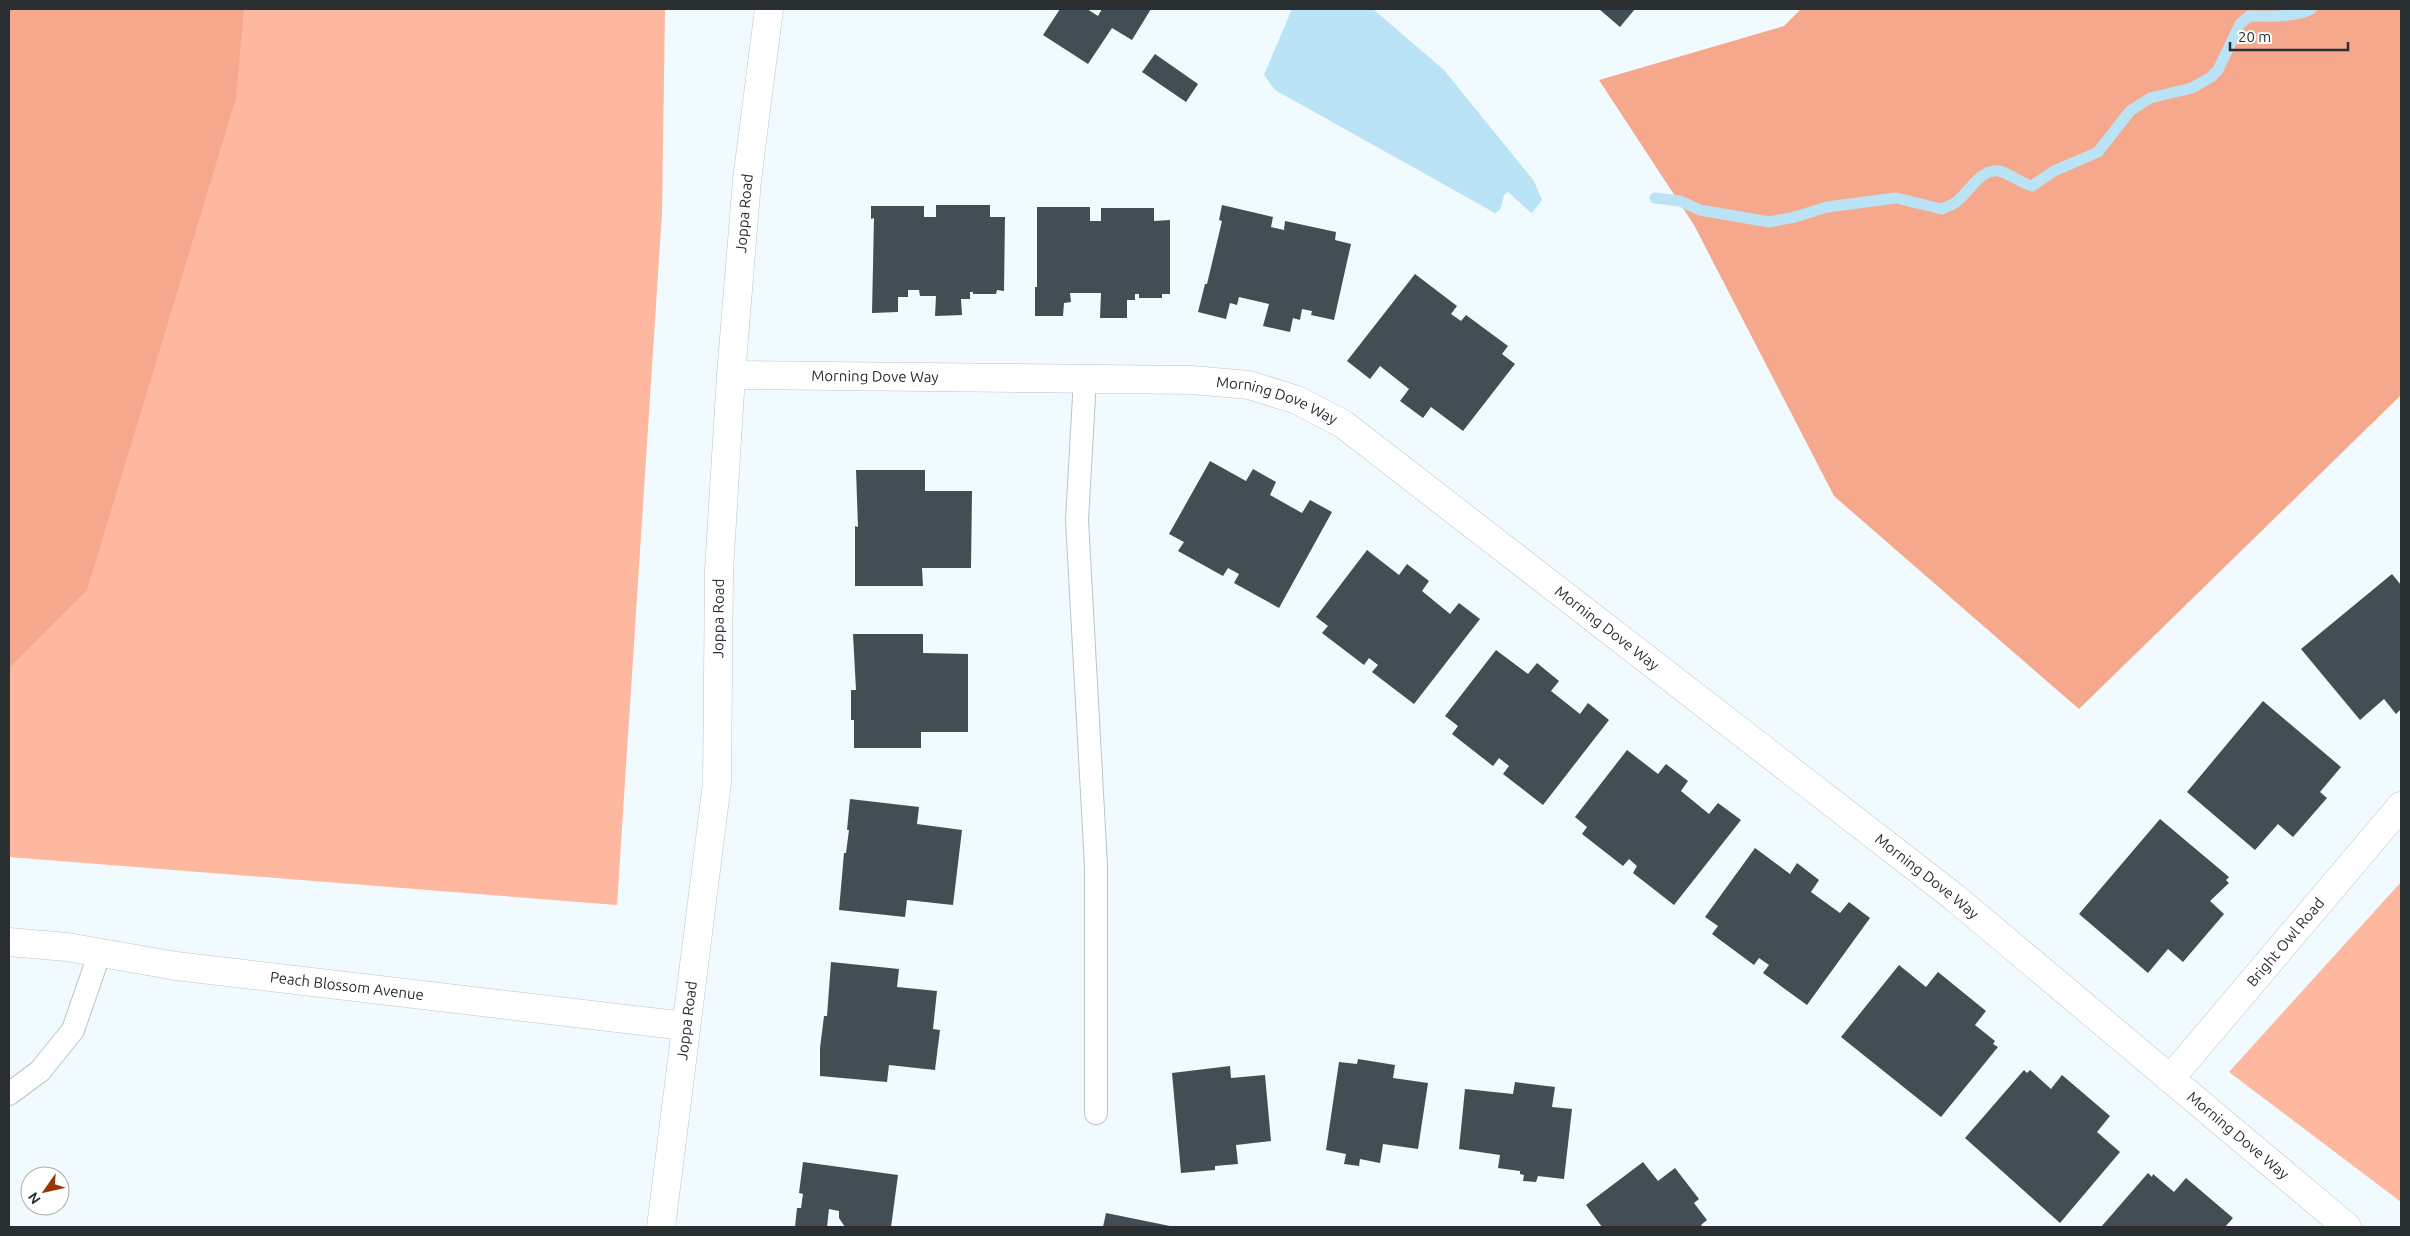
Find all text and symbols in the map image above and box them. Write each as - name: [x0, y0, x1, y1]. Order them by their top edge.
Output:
- scale bar: [2230, 20, 2348, 52]
- text: 20 m: [2238, 28, 2271, 45]
- street label: Joppa Road: [732, 173, 756, 254]
- street label: Morning Dove Way: [811, 367, 939, 385]
- street label: Morning Dove Way: [1216, 373, 1340, 427]
- street label: Joppa Road: [709, 579, 727, 658]
- street label: Morning Dove Way: [1552, 582, 1663, 673]
- street label: Morning Dove Way: [1872, 830, 1982, 922]
- street label: Bright Owl Road: [2243, 894, 2327, 990]
- street label: Peach Blossom Avenue: [269, 968, 425, 1003]
- street label: Joppa Road: [673, 980, 700, 1061]
- street label: Morning Dove Way: [2184, 1088, 2293, 1183]
- north arrow: [20, 1166, 70, 1216]
- text: N: [25, 1189, 44, 1207]

